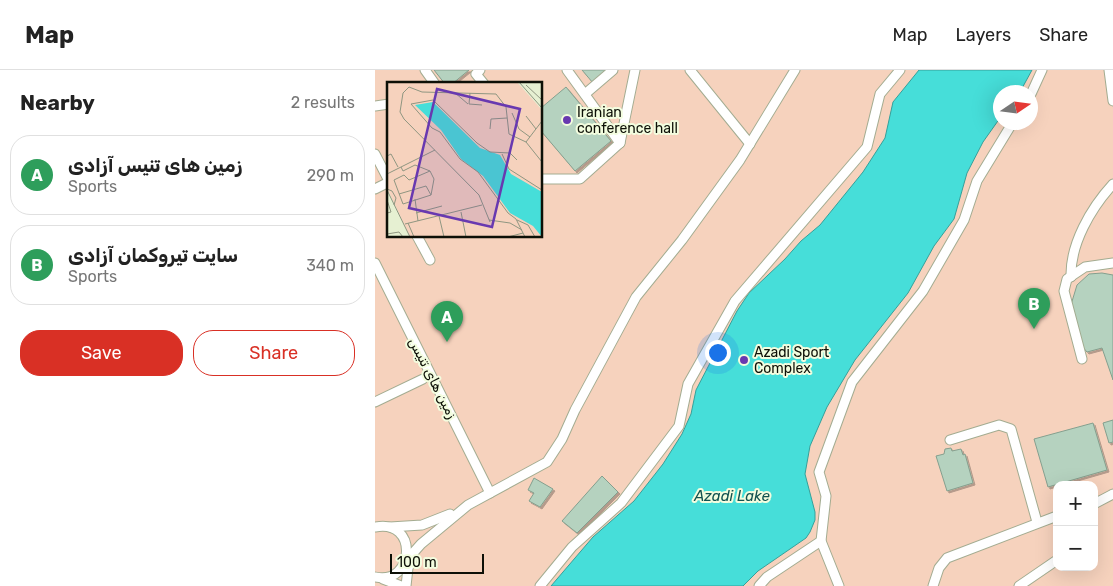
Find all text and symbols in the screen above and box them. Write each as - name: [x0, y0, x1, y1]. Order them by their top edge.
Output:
- text: Map: [25, 21, 74, 49]
- text: Map: [893, 24, 928, 46]
- text: Layers: [956, 24, 1011, 46]
- text: Share: [1039, 24, 1088, 46]
- inset map: [387, 82, 543, 238]
- north arrow: [993, 85, 1038, 130]
- text: Nearby: [20, 90, 95, 115]
- text: 2 results: [291, 93, 355, 112]
- place label: Iranian conference hall: [577, 104, 678, 137]
- marker: Iranian conference hall: [561, 114, 573, 126]
- text: زمین های تنیس آزادی: [68, 154, 242, 177]
- text: A: [31, 166, 43, 185]
- text: 290 m: [307, 166, 354, 185]
- text: Sports: [68, 177, 117, 196]
- text: سایت تیروکمان آزادی: [68, 244, 238, 267]
- text: B: [31, 256, 43, 275]
- text: 340 m: [306, 256, 354, 275]
- text: Sports: [68, 267, 117, 286]
- pin: B: [1018, 288, 1050, 329]
- pin: A: [431, 301, 463, 342]
- button: Save: [20, 330, 183, 376]
- button: Share: [193, 330, 355, 376]
- street label: زمین های تنیس: [405, 335, 460, 422]
- your location: [705, 340, 731, 366]
- place label: Azadi Sport Complex: [754, 344, 830, 377]
- marker: Azadi Sport Complex: [738, 354, 750, 366]
- map controls: [1053, 481, 1098, 571]
- button: +: [1053, 481, 1098, 526]
- water label: Azadi Lake: [693, 487, 770, 505]
- button: −: [1053, 526, 1098, 571]
- scale bar: [390, 551, 484, 574]
- text: 100 m: [397, 554, 437, 571]

